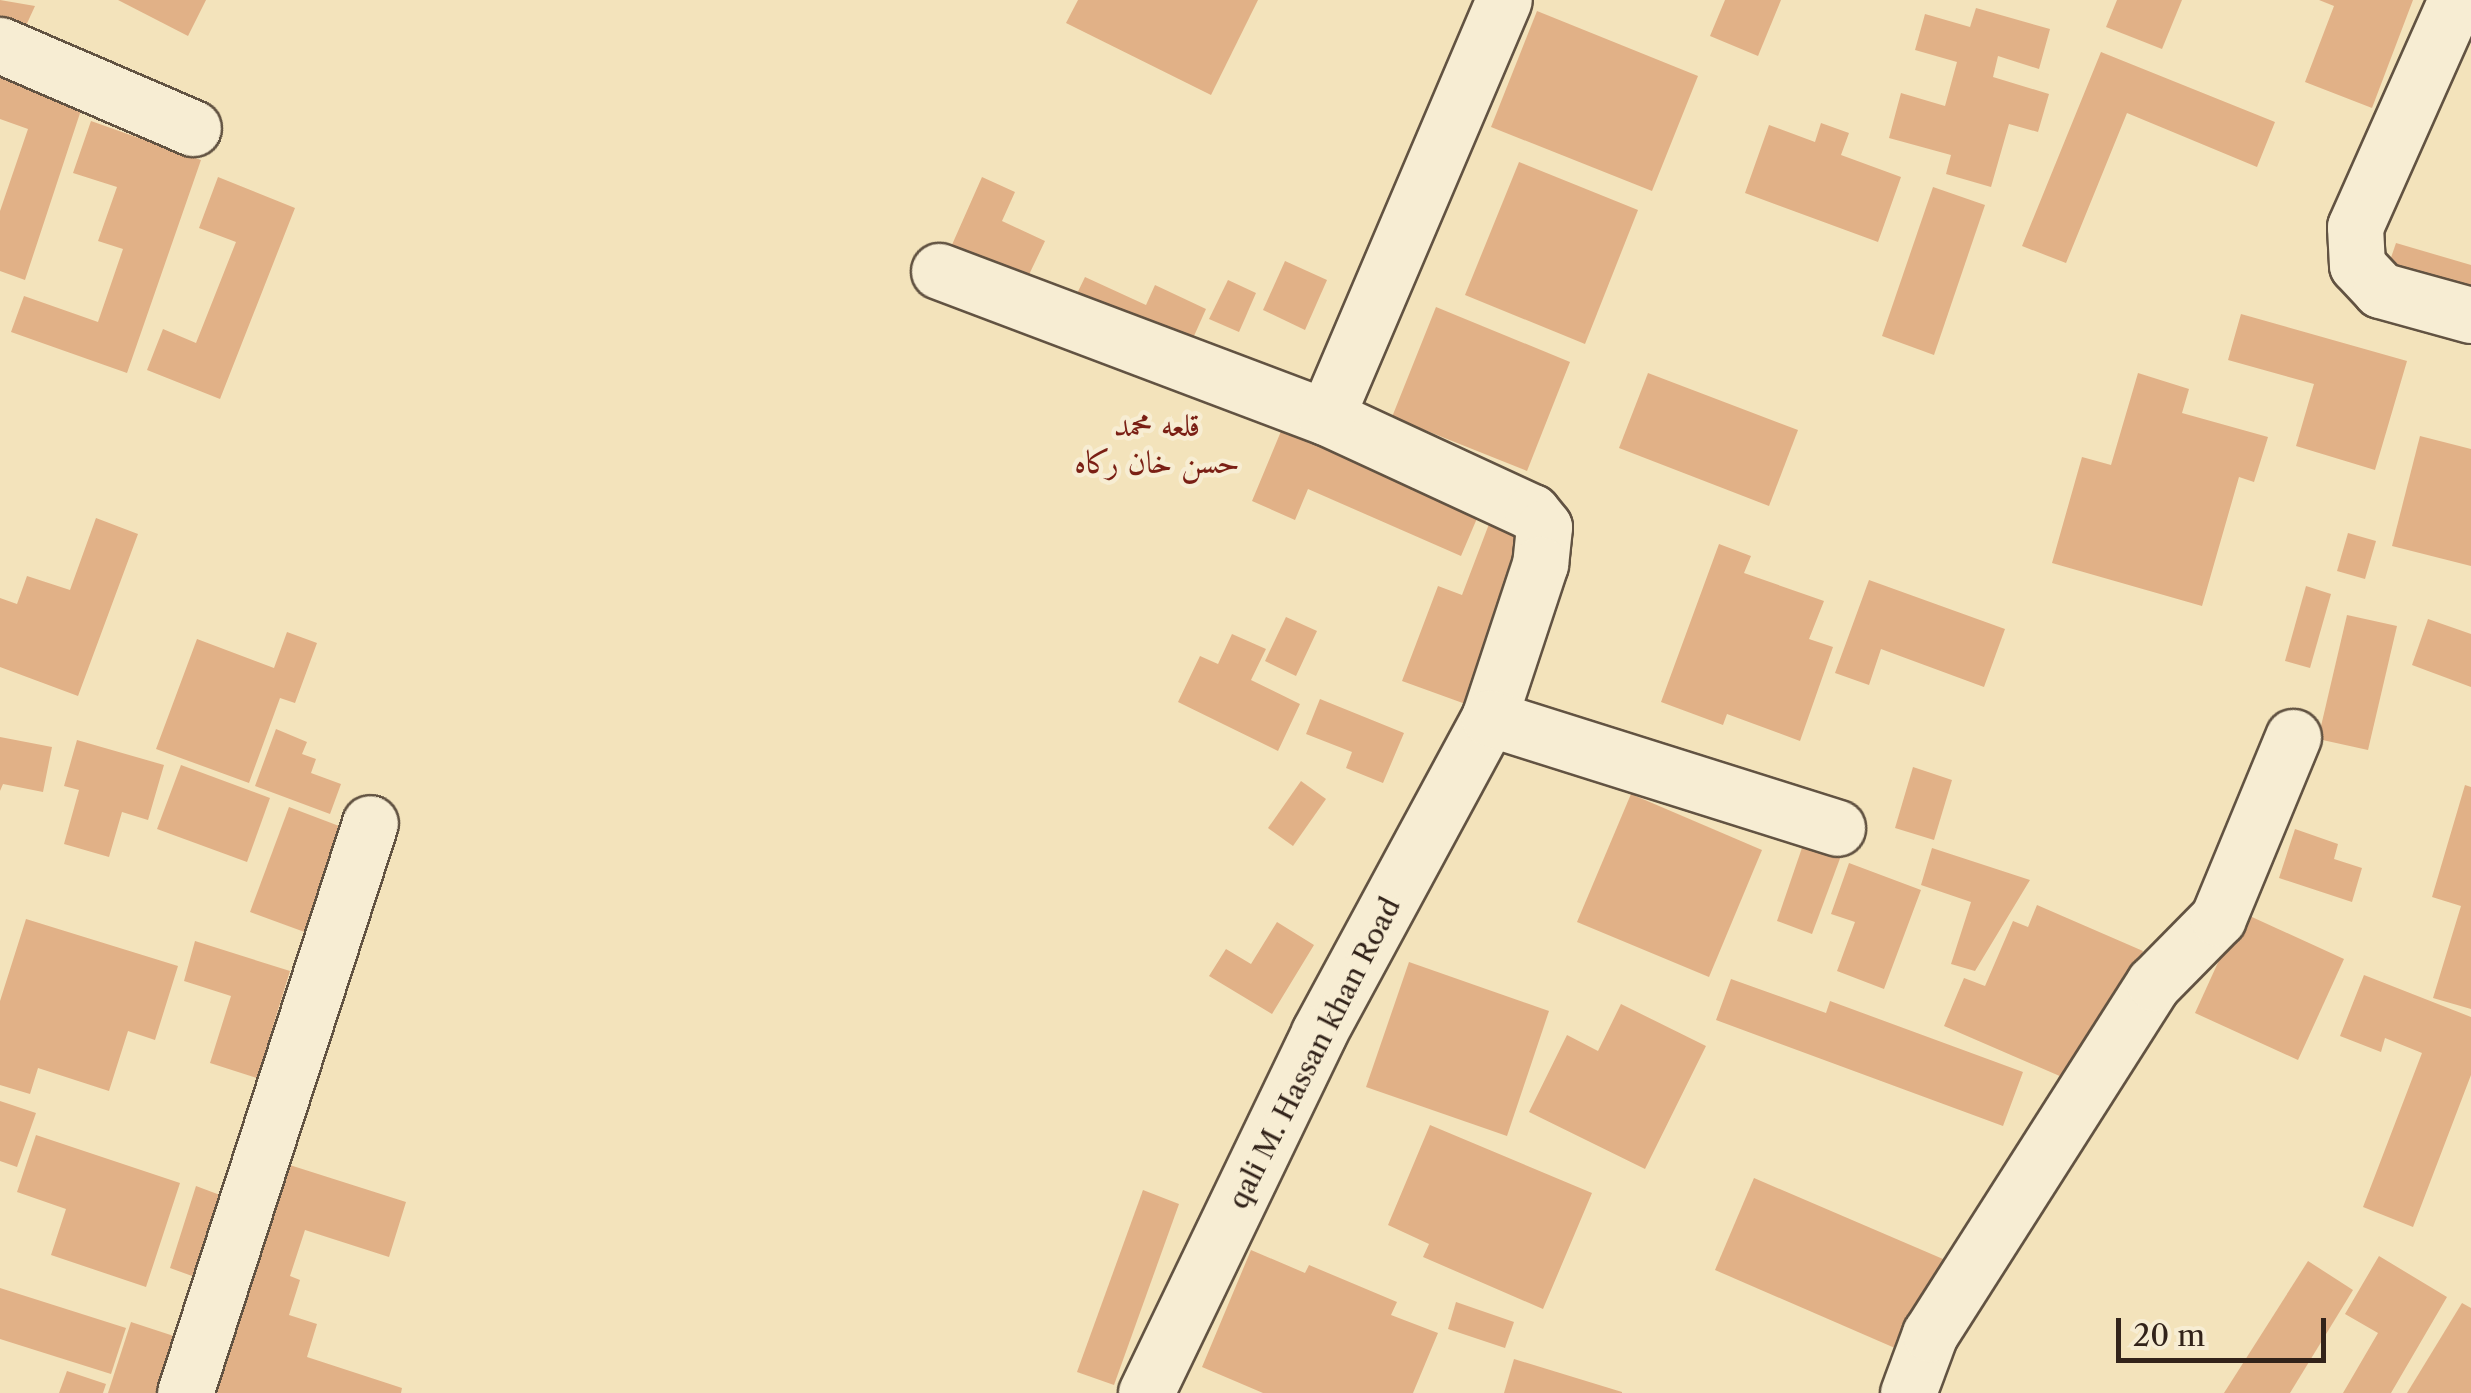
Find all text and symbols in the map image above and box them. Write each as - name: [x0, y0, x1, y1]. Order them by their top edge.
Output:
- district label: قلعه محمد حسن خان رکاه: [1074, 407, 1240, 482]
- street label: qali M. Hassan khan Road: [1221, 892, 1407, 1214]
- scale bar: [2121, 1298, 2331, 1360]
- text: 20 m: [2133, 1317, 2205, 1354]

